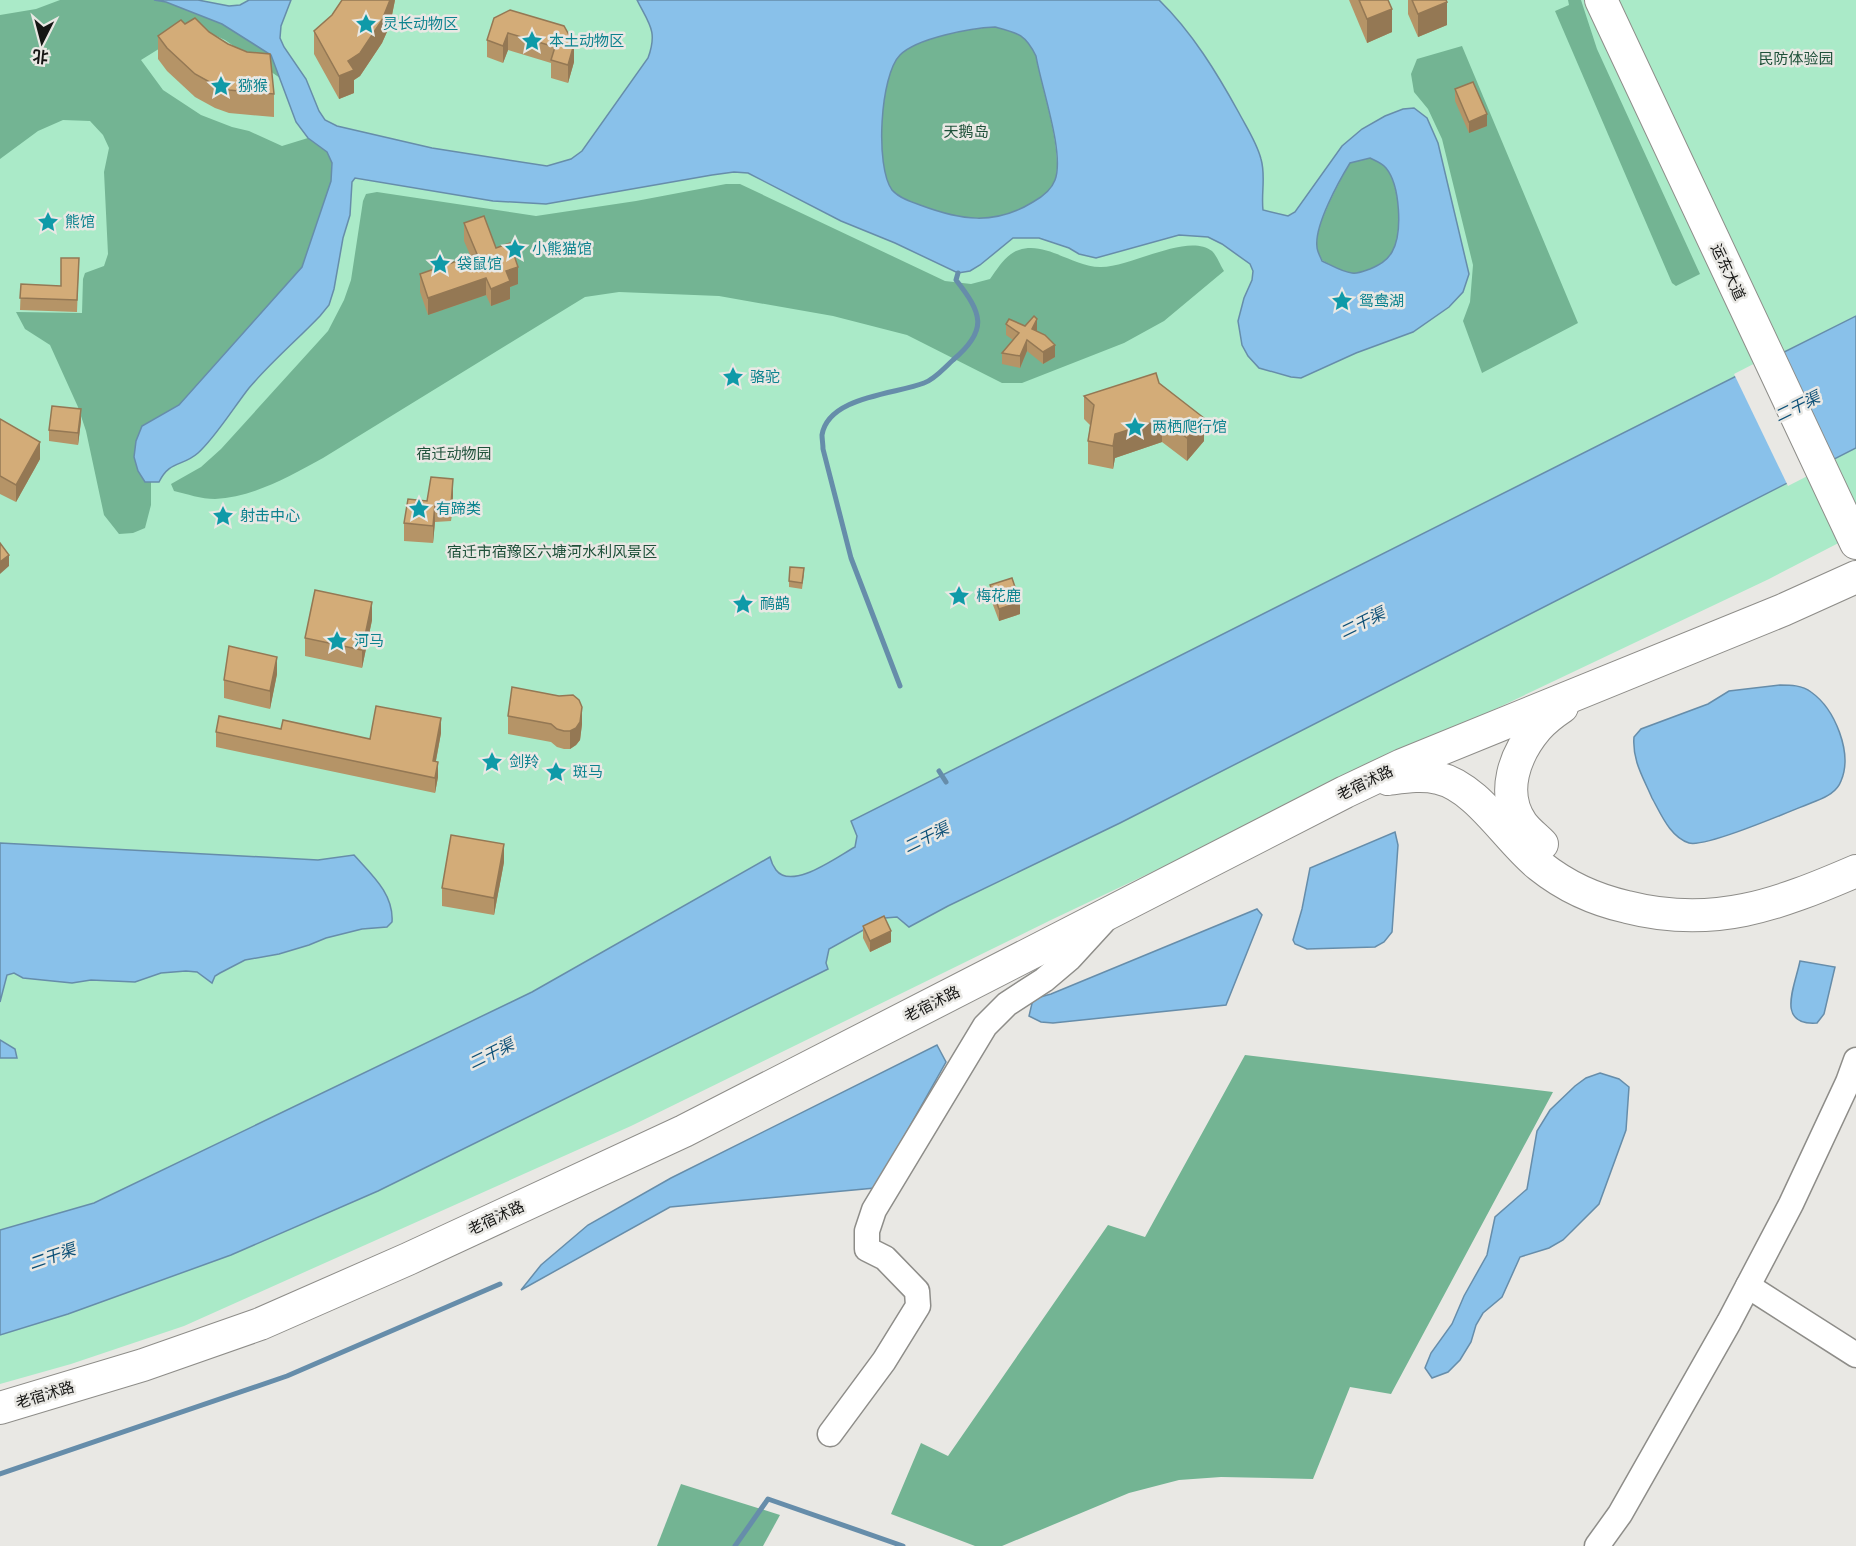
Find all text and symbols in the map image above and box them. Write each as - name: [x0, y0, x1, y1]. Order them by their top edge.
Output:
- north arrow: [12, 12, 72, 72]
- place icon: 灵长动物区: [354, 12, 378, 36]
- place label: 灵长动物区: [383, 16, 458, 35]
- place icon: 本土动物区: [520, 29, 544, 53]
- place label: 本土动物区: [549, 33, 624, 52]
- text: 北: [32, 44, 50, 66]
- park label: 民防体验园: [1758, 51, 1834, 70]
- place icon: 猕猴: [209, 74, 233, 98]
- place label: 猕猴: [238, 78, 268, 97]
- park label: 天鹅岛: [943, 123, 989, 143]
- place icon: 熊馆: [36, 210, 60, 234]
- place label: 熊馆: [65, 213, 95, 233]
- place icon: 小熊猫馆: [503, 237, 527, 261]
- place label: 小熊猫馆: [532, 240, 592, 260]
- street label: 运东大道: [1705, 241, 1748, 304]
- place icon: 袋鼠馆: [428, 252, 452, 276]
- place label: 袋鼠馆: [457, 256, 502, 275]
- place icon: 鸳鸯湖: [1330, 289, 1354, 313]
- place label: 鸳鸯湖: [1359, 293, 1404, 312]
- place icon: 骆驼: [721, 365, 745, 389]
- place label: 骆驼: [750, 369, 780, 388]
- water label: 二干渠: [1772, 387, 1826, 427]
- place icon: 两栖爬行馆: [1123, 415, 1147, 439]
- place label: 两栖爬行馆: [1152, 419, 1227, 438]
- park label: 宿迁动物园: [416, 446, 492, 465]
- place icon: 有蹄类: [407, 497, 431, 521]
- place label: 有蹄类: [436, 501, 481, 520]
- place icon: 射击中心: [211, 504, 235, 528]
- place label: 射击中心: [240, 507, 300, 527]
- park label: 宿迁市宿豫区六塘河水利风景区: [447, 543, 657, 563]
- place icon: 梅花鹿: [947, 584, 971, 608]
- place label: 梅花鹿: [976, 588, 1021, 607]
- place icon: 鸸鹋: [731, 592, 755, 616]
- place label: 鸸鹋: [760, 595, 790, 615]
- water label: 二干渠: [1337, 603, 1391, 643]
- place icon: 河马: [325, 629, 349, 653]
- place label: 河马: [354, 633, 384, 652]
- place icon: 剑羚: [480, 750, 504, 774]
- place label: 剑羚: [509, 753, 539, 773]
- place icon: 斑马: [544, 760, 568, 784]
- street label: 老宿沭路: [1335, 763, 1397, 806]
- place label: 斑马: [573, 764, 603, 783]
- water label: 二干渠: [901, 818, 955, 858]
- street label: 老宿沭路: [902, 983, 964, 1027]
- water label: 二干渠: [466, 1034, 520, 1074]
- street label: 老宿沭路: [465, 1198, 528, 1241]
- water label: 二干渠: [27, 1240, 80, 1275]
- street label: 老宿沭路: [14, 1379, 77, 1414]

